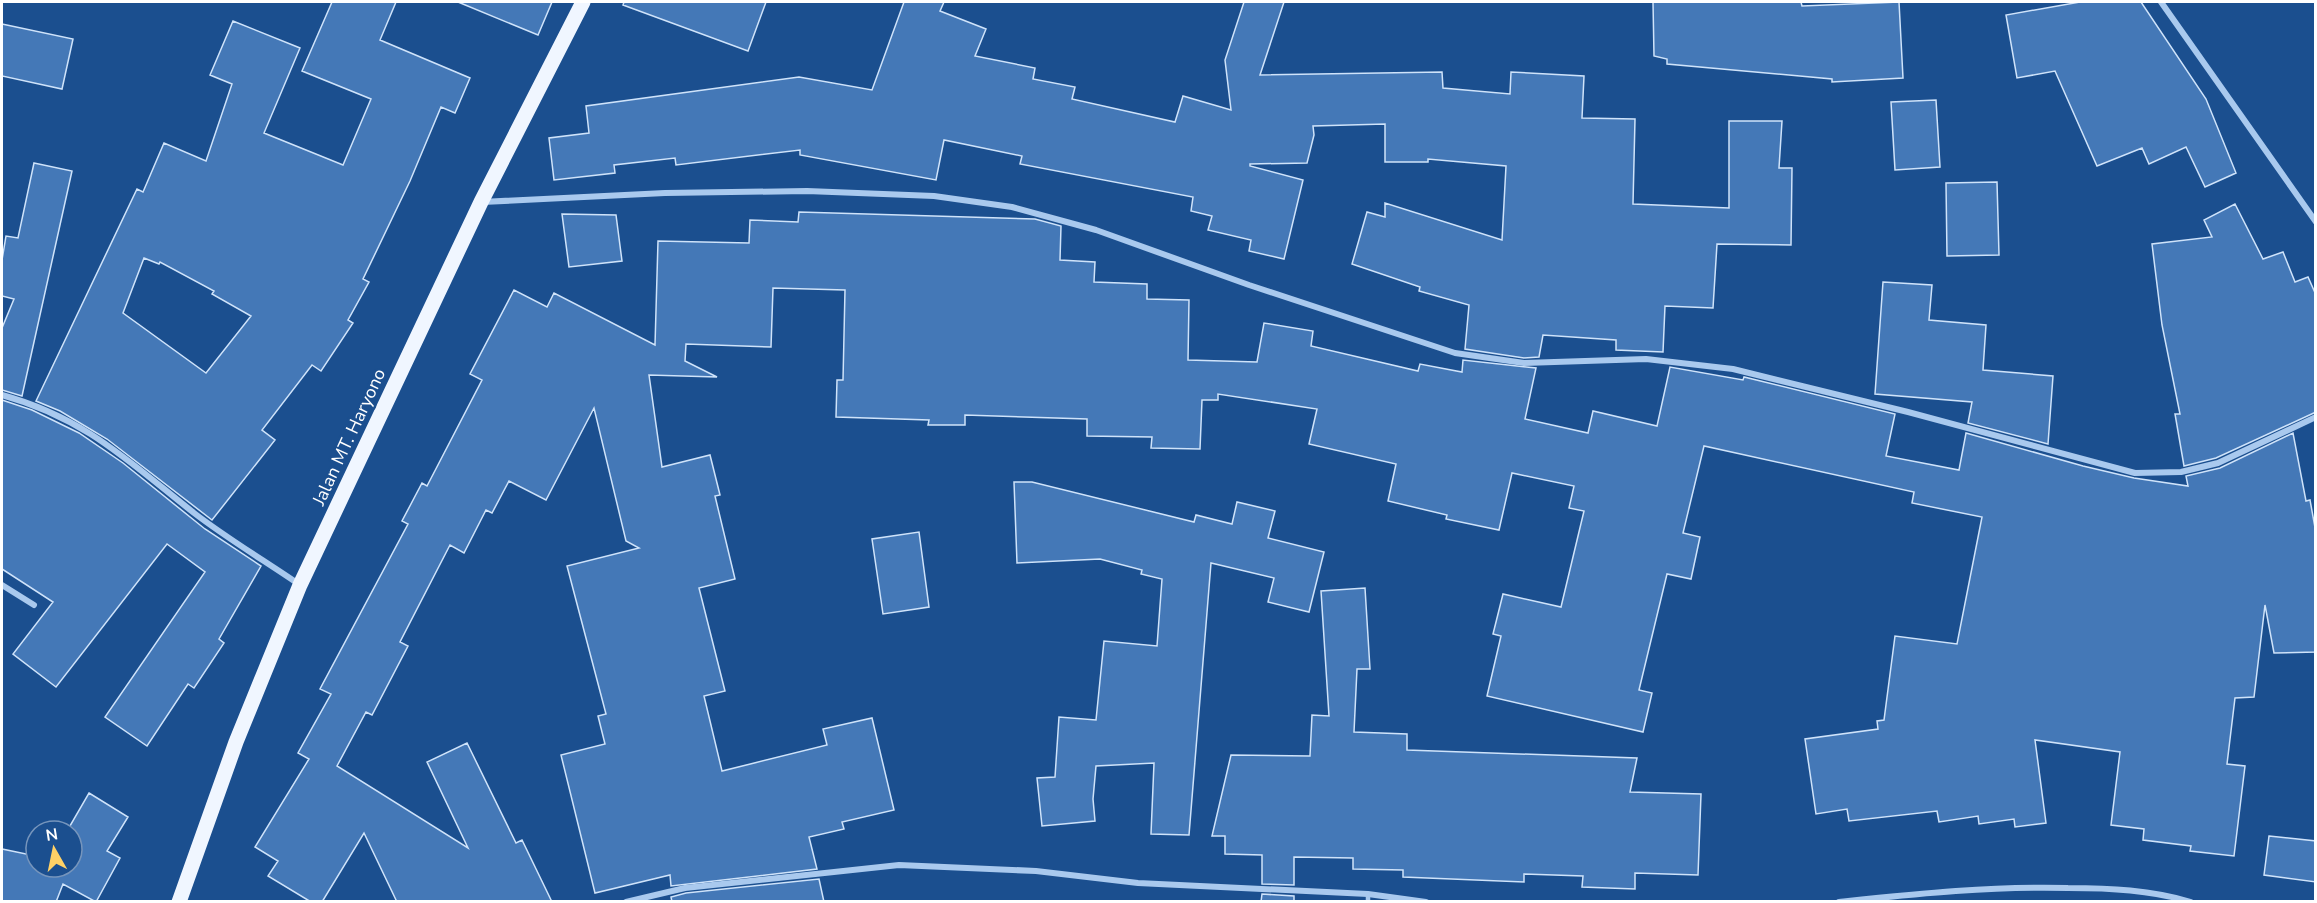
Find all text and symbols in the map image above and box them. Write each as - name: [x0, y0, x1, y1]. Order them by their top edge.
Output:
- street label: Jalan MT. Haryono: [306, 365, 391, 510]
- north arrow: [24, 819, 84, 879]
- text: N: [44, 823, 59, 847]

